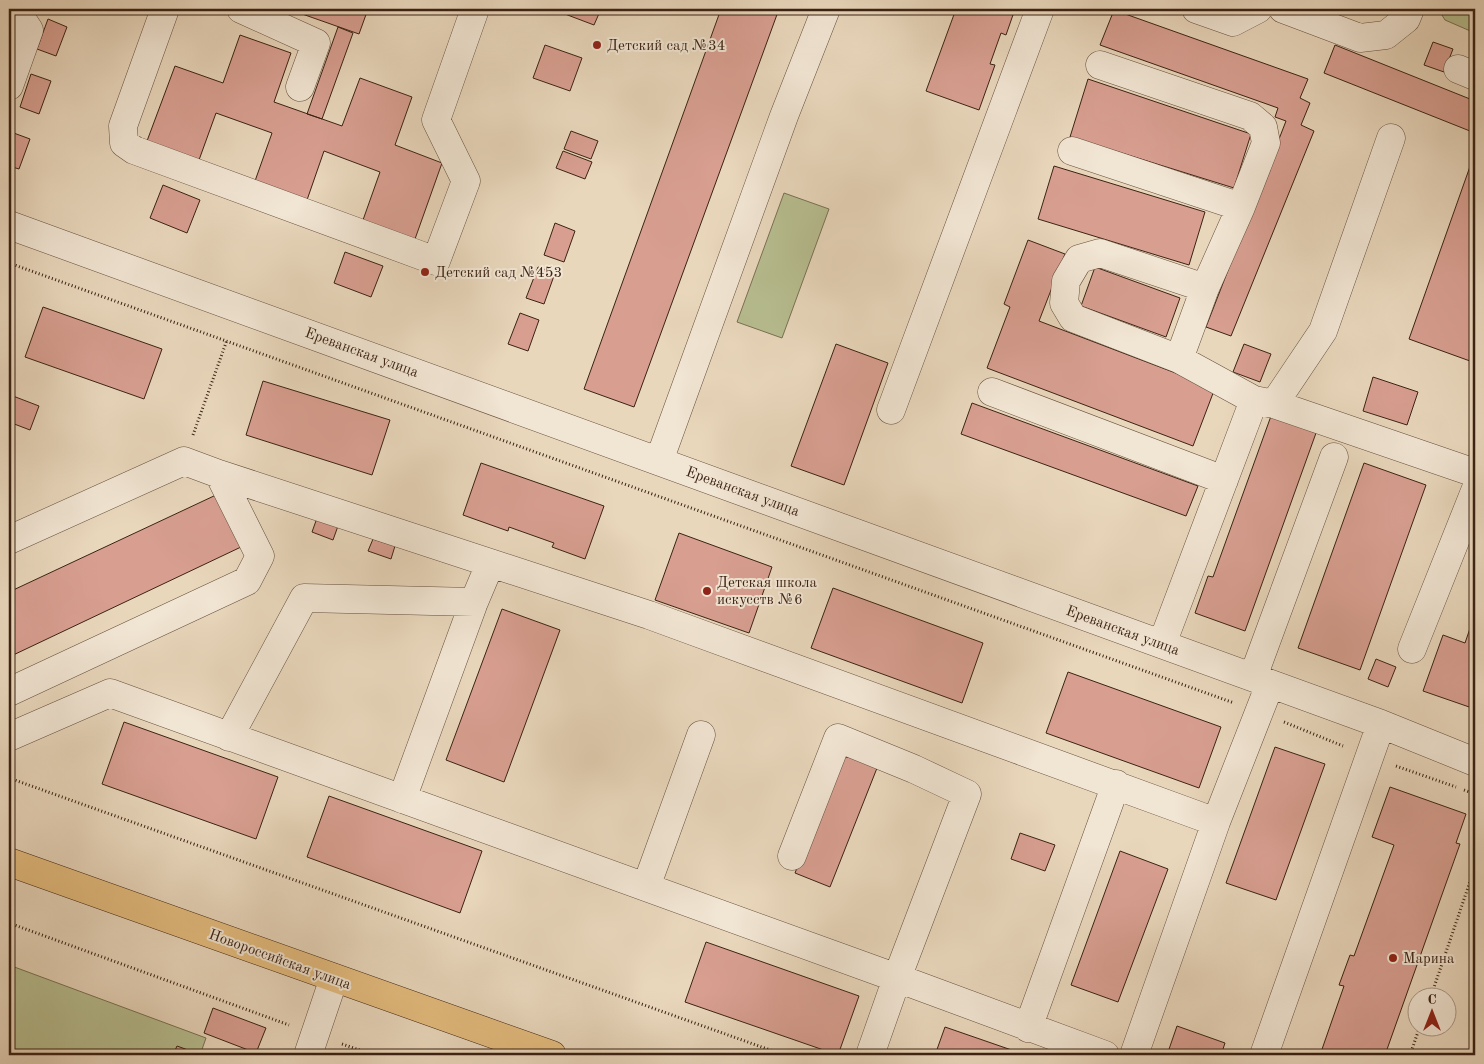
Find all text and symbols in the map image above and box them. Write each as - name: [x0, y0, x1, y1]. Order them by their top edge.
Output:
- marker: Детский сад №34: [591, 39, 603, 51]
- place label: Детский сад №34: [607, 39, 725, 54]
- marker: Детский сад №453: [419, 266, 431, 278]
- place label: Детский сад №453: [435, 266, 562, 281]
- street label: Ереванская улица: [303, 326, 421, 381]
- street label: Ереванская улица: [684, 465, 802, 520]
- place label: Детская школа искусств №6: [717, 576, 818, 608]
- marker: Детская школа искусств №6: [701, 585, 713, 597]
- street label: Ереванская улица: [1064, 604, 1182, 659]
- street label: Новороссийская улица: [206, 928, 353, 993]
- marker: Марина: [1387, 952, 1399, 964]
- place label: Марина: [1403, 952, 1455, 967]
- north arrow: [1406, 986, 1456, 1036]
- text: С: [1427, 993, 1437, 1007]

